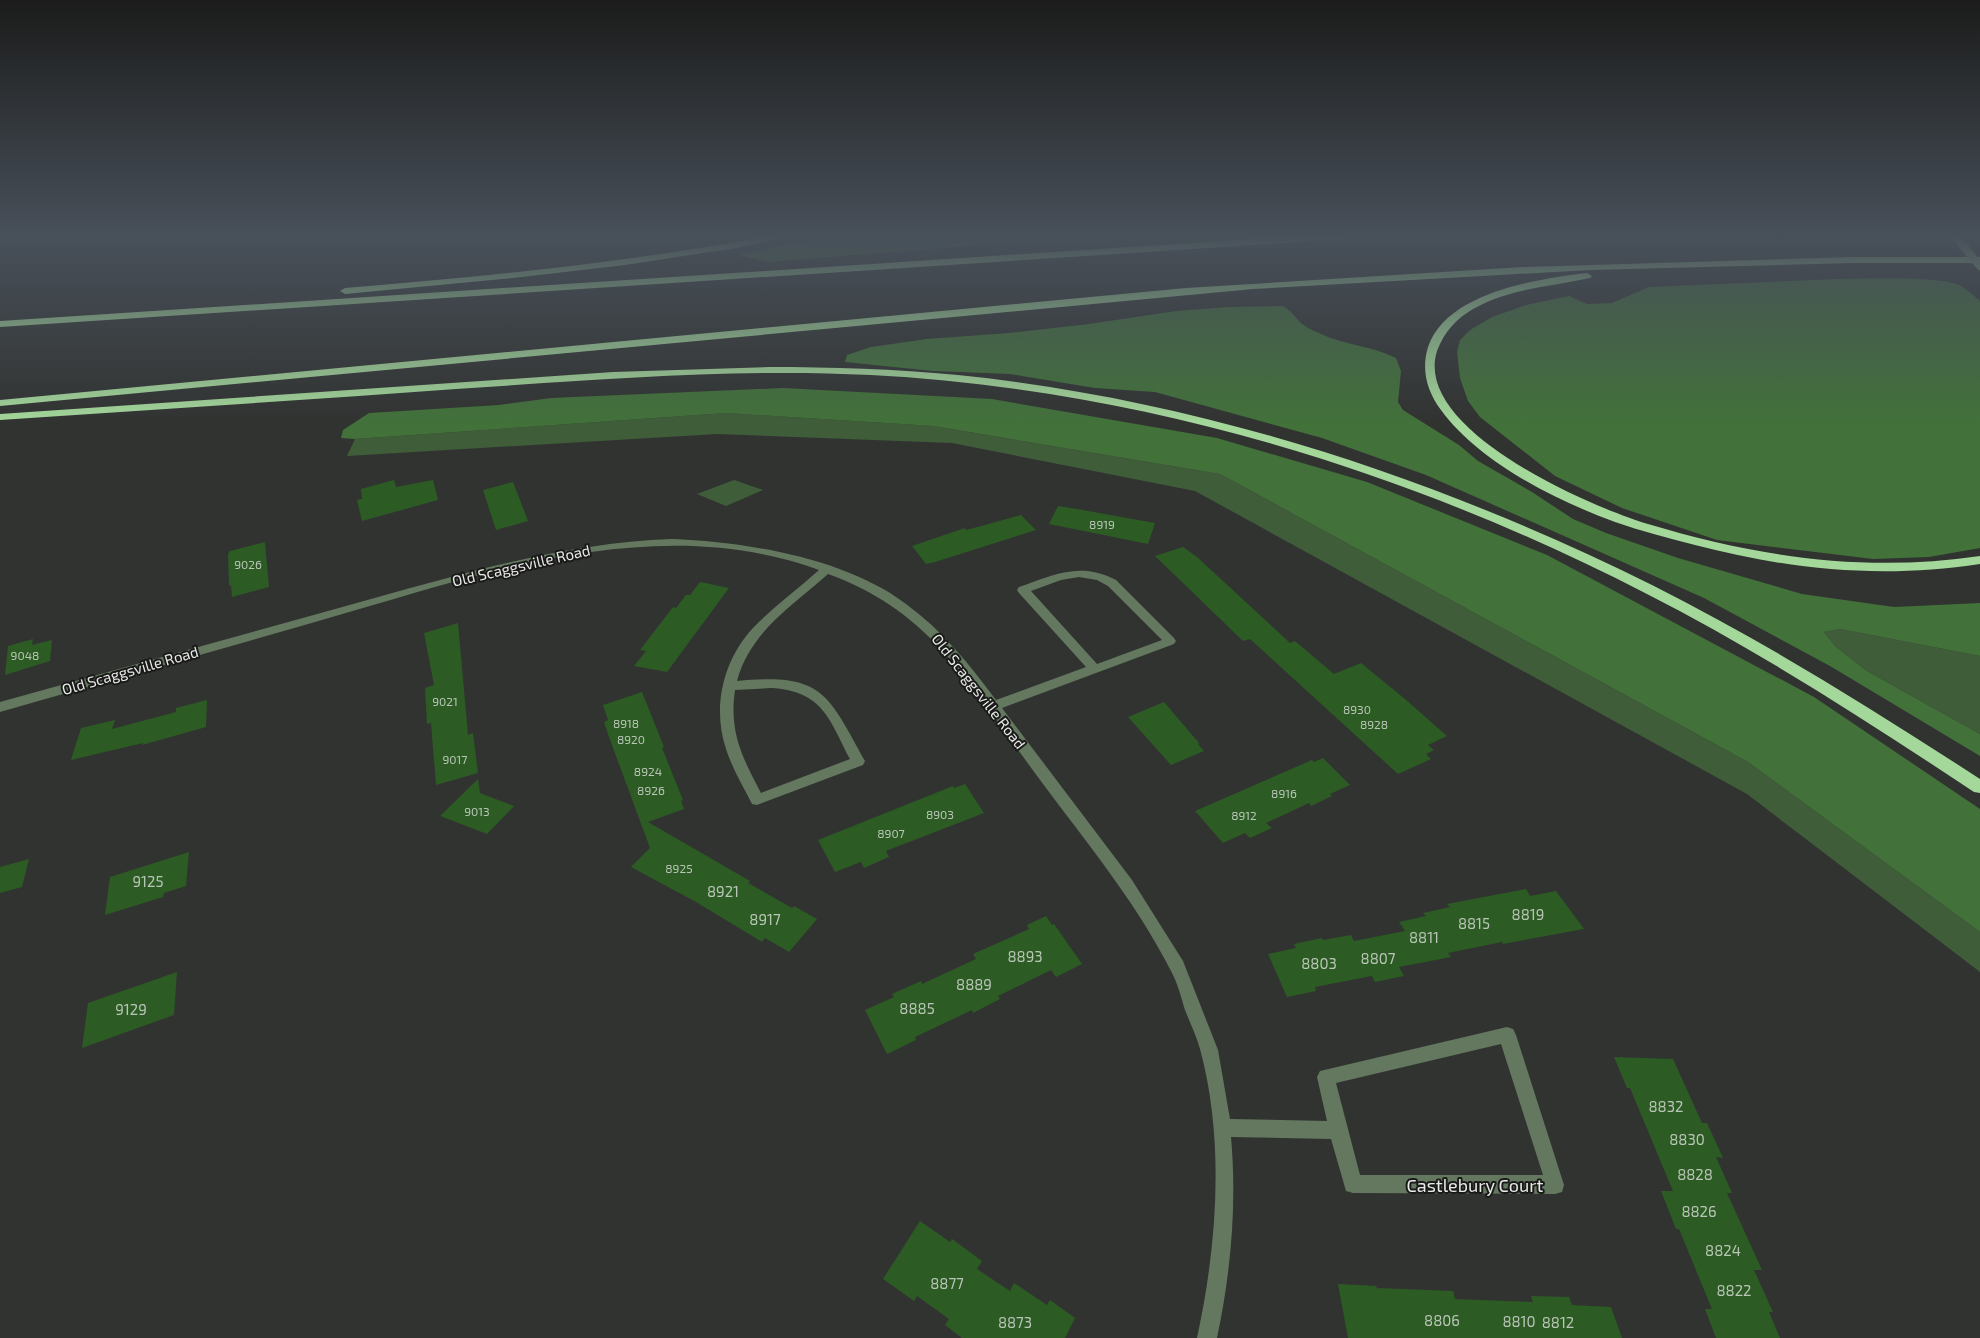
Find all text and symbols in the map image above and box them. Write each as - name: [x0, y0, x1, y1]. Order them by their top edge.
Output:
- house number: 8919: [1089, 517, 1115, 531]
- street label: Old Scaggsville Road: [450, 540, 592, 590]
- house number: 9026: [234, 557, 262, 571]
- street label: Old Scaggsville Road: [928, 630, 1030, 752]
- street label: Old Scaggsville Road: [60, 642, 200, 698]
- house number: 9048: [11, 648, 39, 662]
- house number: 9021: [432, 694, 458, 708]
- house number: 8930: [1343, 702, 1371, 716]
- house number: 8918: [613, 716, 639, 730]
- house number: 8928: [1360, 717, 1388, 731]
- house number: 8920: [617, 732, 645, 746]
- house number: 9017: [442, 752, 468, 766]
- house number: 8924: [634, 764, 662, 778]
- house number: 8926: [637, 783, 665, 797]
- house number: 8916: [1271, 786, 1297, 800]
- house number: 9013: [464, 804, 490, 818]
- house number: 8903: [926, 807, 954, 821]
- house number: 8912: [1231, 808, 1257, 822]
- house number: 8907: [877, 826, 905, 840]
- house number: 8925: [665, 861, 693, 875]
- house number: 9125: [132, 872, 164, 890]
- house number: 8921: [707, 882, 739, 900]
- house number: 8819: [1512, 905, 1544, 923]
- house number: 8917: [749, 910, 781, 928]
- house number: 8815: [1458, 914, 1490, 932]
- house number: 8811: [1409, 928, 1439, 946]
- house number: 8893: [1007, 947, 1043, 965]
- house number: 8807: [1361, 949, 1396, 967]
- house number: 8803: [1301, 954, 1337, 972]
- house number: 8889: [956, 975, 992, 993]
- house number: 8885: [899, 999, 935, 1017]
- house number: 9129: [115, 1000, 147, 1018]
- house number: 8832: [1649, 1097, 1683, 1115]
- house number: 8830: [1669, 1130, 1705, 1148]
- house number: 8828: [1677, 1165, 1713, 1183]
- street label: Castlebury Court: [1407, 1174, 1544, 1196]
- house number: 8826: [1681, 1202, 1717, 1220]
- house number: 8824: [1705, 1241, 1741, 1259]
- house number: 8877: [930, 1274, 964, 1292]
- house number: 8822: [1716, 1281, 1752, 1299]
- house number: 8806: [1424, 1311, 1460, 1329]
- house number: 8810: [1502, 1312, 1536, 1330]
- house number: 8873: [998, 1313, 1032, 1331]
- house number: 8812: [1542, 1313, 1574, 1331]

